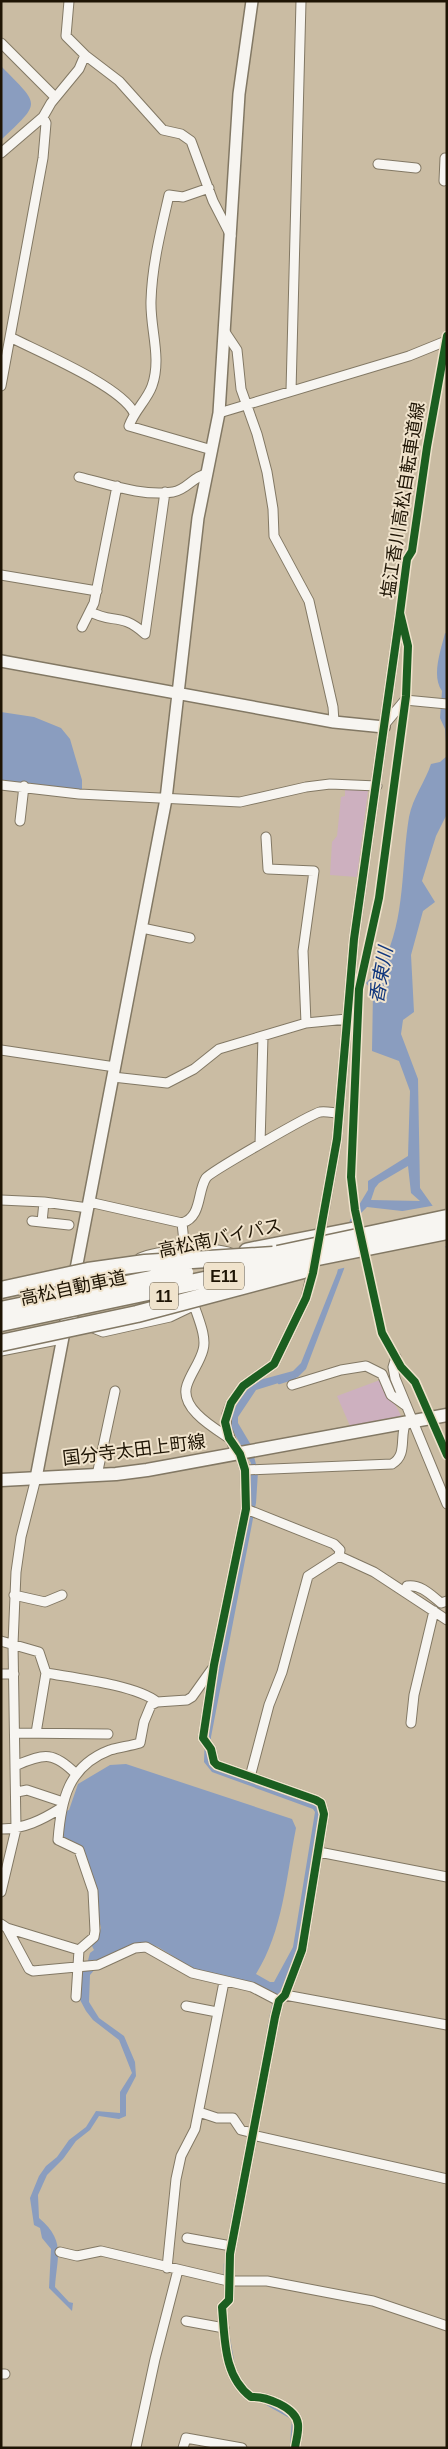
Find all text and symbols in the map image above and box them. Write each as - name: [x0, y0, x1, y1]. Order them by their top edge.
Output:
- street label: 塩江香川高松自転車道線: [378, 401, 428, 599]
- water label: 香東川: [366, 943, 397, 1005]
- street label: 高松南バイパス: [156, 1215, 284, 1261]
- road number: E11: [204, 1262, 244, 1290]
- street label: 高松自動車道: [18, 1267, 128, 1309]
- road number: 11: [150, 1282, 178, 1310]
- street label: 国分寺太田上町線: [61, 1431, 207, 1469]

